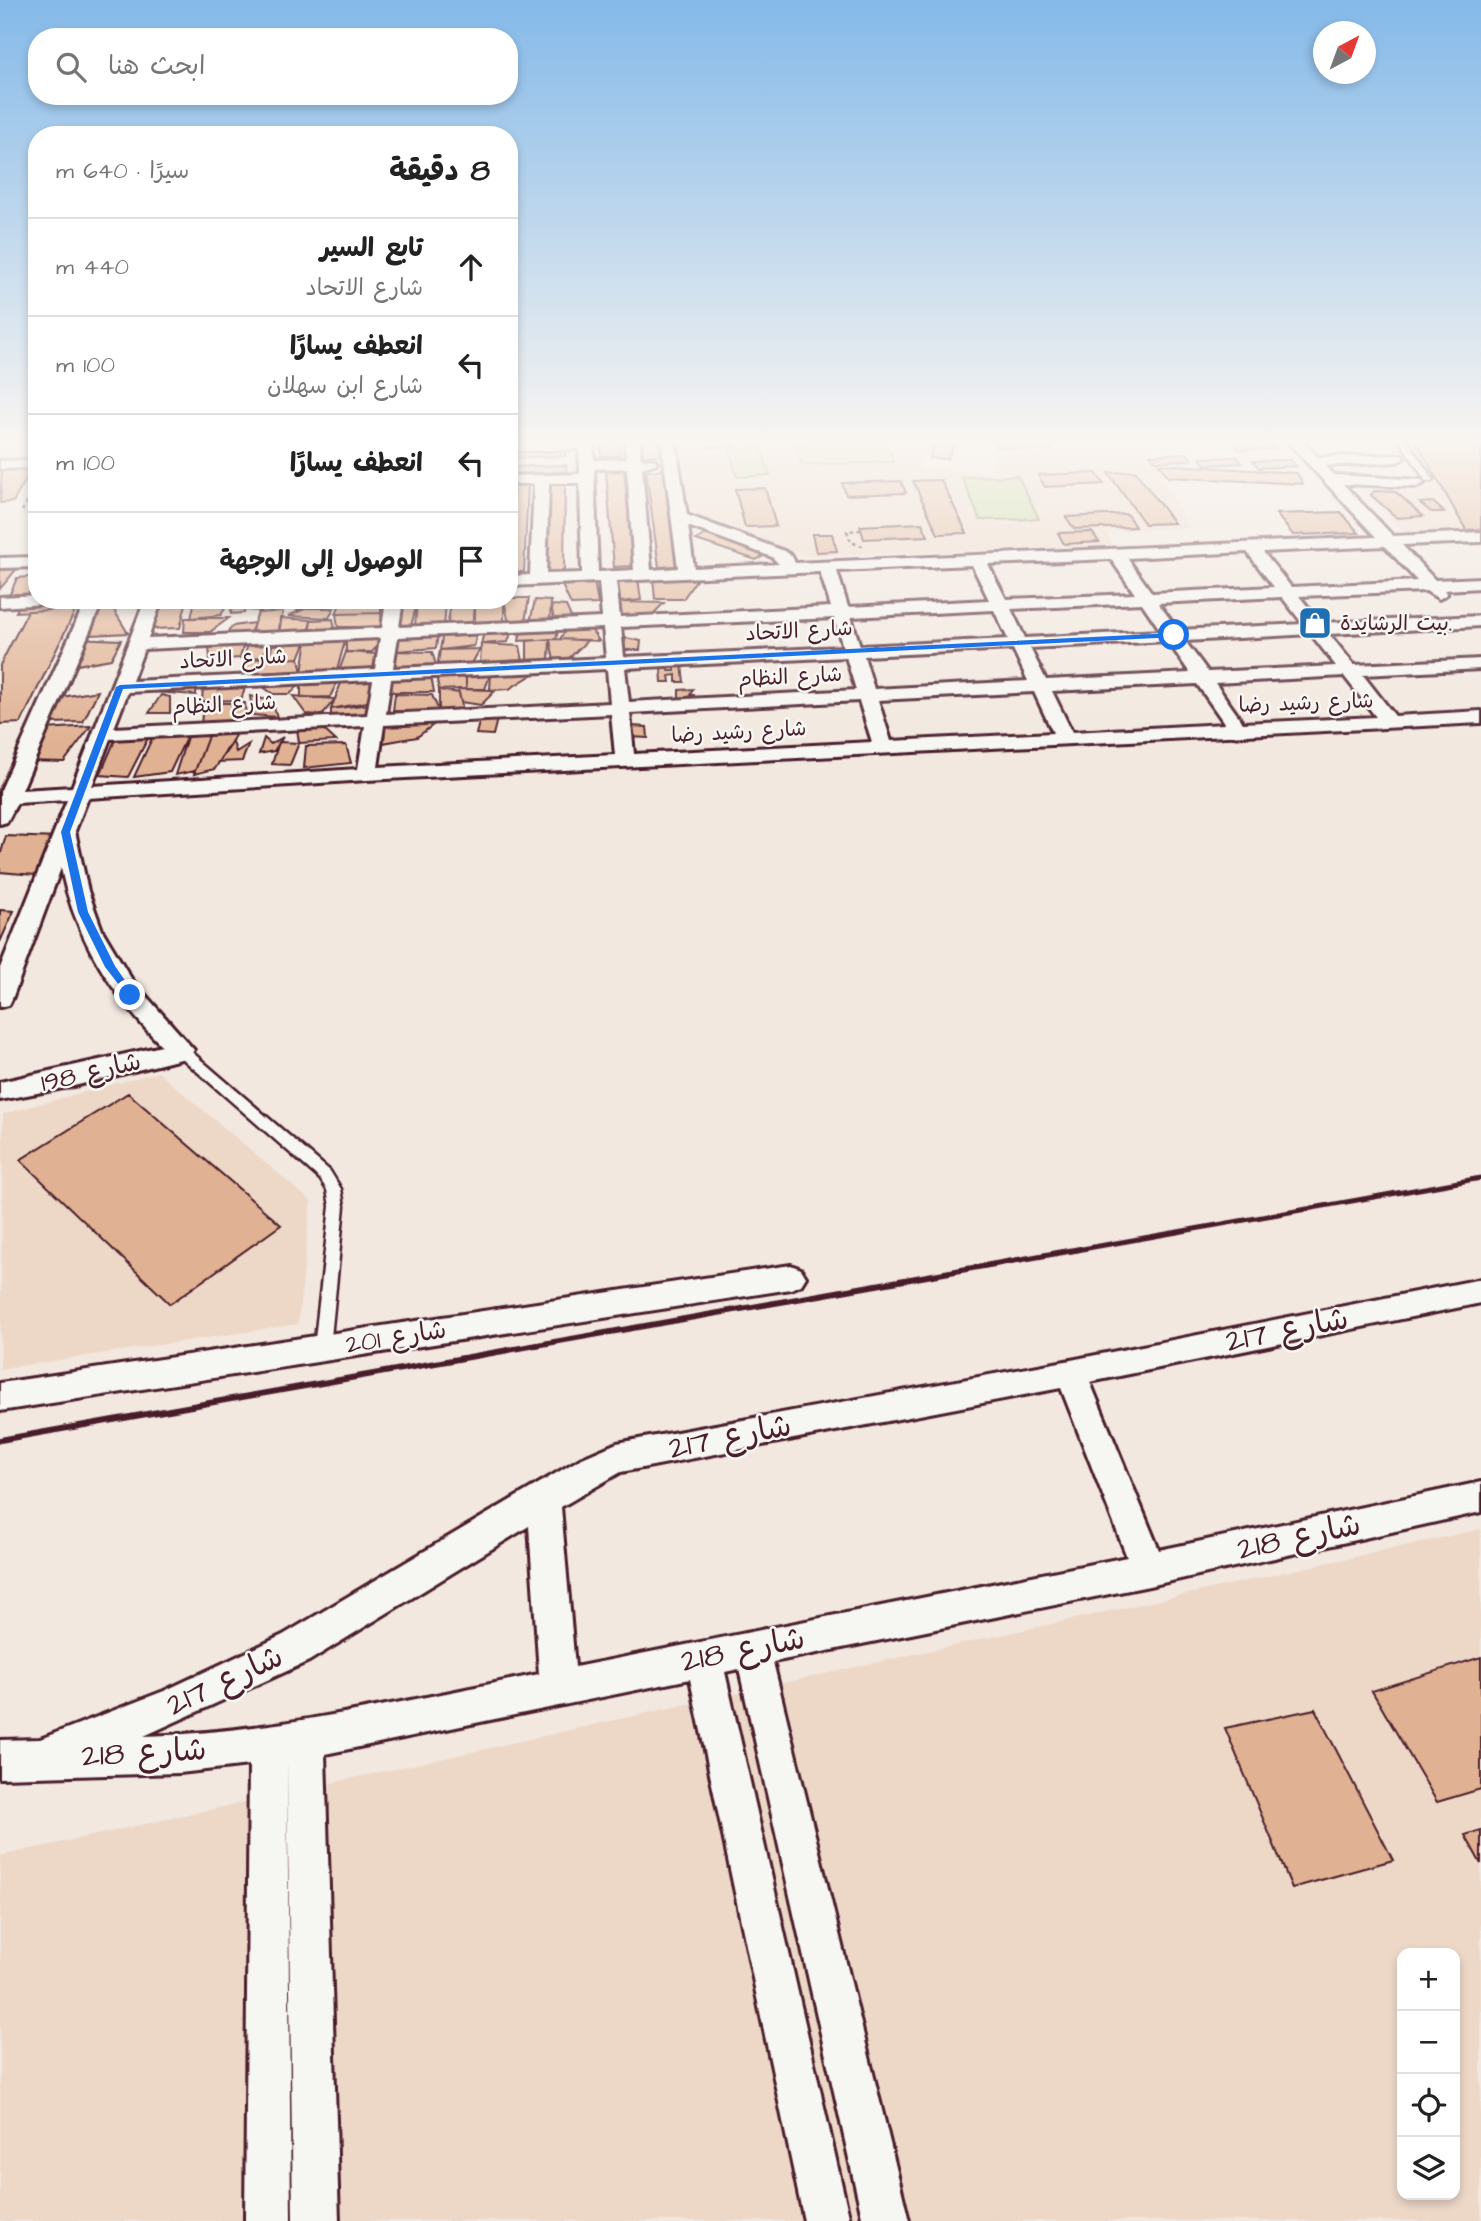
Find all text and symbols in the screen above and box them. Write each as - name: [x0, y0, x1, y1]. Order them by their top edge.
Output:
- north arrow: [1313, 21, 1376, 84]
- search box: [28, 28, 518, 105]
- icon: search: [52, 48, 90, 86]
- text: ابحث هنا: [108, 48, 205, 84]
- text: 8 دقيقة: [389, 150, 490, 192]
- text: سيرًا · 640 m: [56, 155, 189, 187]
- text: تابع السير: [320, 230, 423, 266]
- icon: ahead: [452, 248, 490, 286]
- text: 440 m: [56, 251, 129, 283]
- text: شارع الاتحاد: [306, 272, 423, 304]
- text: انعطف يسارًا: [290, 328, 423, 364]
- icon: left: [452, 346, 490, 384]
- text: 100 m: [56, 349, 115, 381]
- text: شارع ابن سهلان: [267, 370, 423, 402]
- icon: left: [452, 444, 490, 482]
- text: انعطف يسارًا: [290, 445, 423, 481]
- text: 100 m: [56, 447, 115, 479]
- icon: arrive: [452, 542, 490, 580]
- text: الوصول إلى الوجهة: [219, 543, 423, 579]
- shop icon: بيت الرشايدة.: [1296, 604, 1334, 642]
- place label: بيت الرشايدة.: [1340, 609, 1452, 638]
- street label: شارع الاتحاد: [745, 614, 853, 648]
- route start: [1158, 619, 1189, 650]
- street label: شارع الاتحاد: [179, 642, 287, 676]
- street label: شارع النظام: [737, 660, 843, 695]
- street label: شارع رشيد رضا: [1238, 686, 1374, 720]
- street label: شارع النظام: [171, 688, 277, 723]
- street label: شارع رشيد رضا: [671, 714, 807, 750]
- route end: [114, 979, 145, 1010]
- street label: شارع 198: [37, 1043, 145, 1101]
- street label: شارع 217: [1222, 1296, 1352, 1364]
- street label: شارع 201: [343, 1311, 449, 1363]
- street label: شارع 217: [665, 1403, 795, 1471]
- street label: شارع 218: [1233, 1502, 1365, 1572]
- street label: شارع 218: [677, 1616, 809, 1684]
- street label: شارع 217: [159, 1634, 291, 1728]
- street label: شارع 218: [80, 1727, 208, 1779]
- map controls: [1397, 1948, 1460, 2200]
- button: +: [1397, 1948, 1460, 2011]
- button: −: [1397, 2011, 1460, 2074]
- button: locate: [1397, 2074, 1460, 2137]
- button: layers: [1397, 2137, 1460, 2200]

